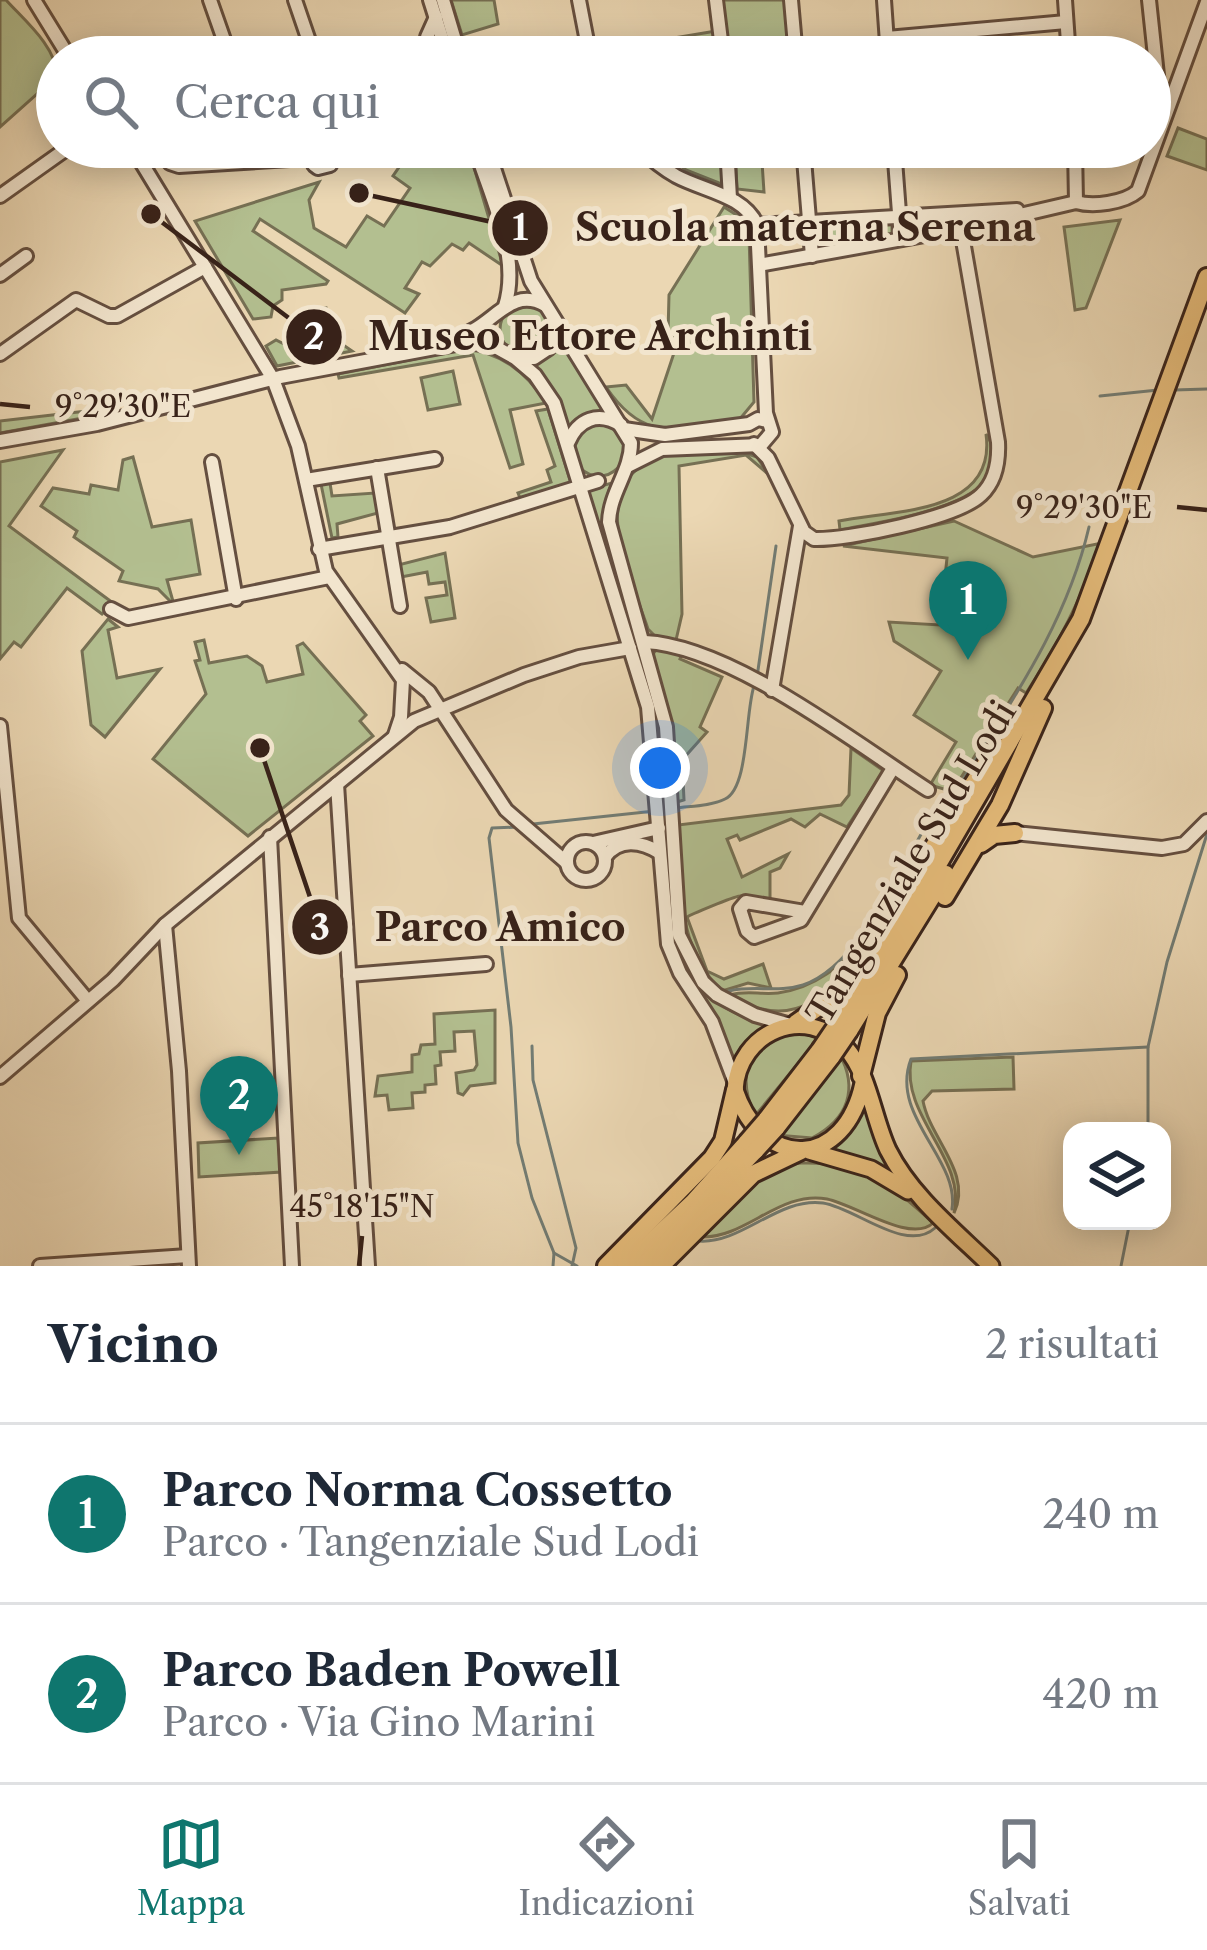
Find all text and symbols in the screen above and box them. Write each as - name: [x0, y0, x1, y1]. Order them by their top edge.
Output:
- search box: [36, 36, 1171, 168]
- icon: search: [78, 69, 144, 135]
- text: Cerca qui: [174, 74, 380, 130]
- callout: Scuola materna Serena: [490, 190, 1060, 265]
- text: Scuola materna Serena: [575, 203, 1036, 251]
- text: 1: [512, 205, 528, 249]
- callout: Museo Ettore Archinti: [284, 299, 837, 374]
- text: Museo Ettore Archinti: [368, 312, 812, 360]
- text: 2: [303, 314, 325, 358]
- text: 9°29'30"E: [55, 388, 191, 425]
- text: 9°29'30"E: [1016, 489, 1152, 526]
- pin: 1: [929, 561, 1007, 660]
- street label: Tangenziale Sud Lodi: [797, 692, 1025, 1032]
- your location: [630, 738, 690, 798]
- callout: Parco Amico: [290, 890, 650, 965]
- text: Parco Amico: [375, 903, 625, 951]
- text: 3: [310, 905, 330, 949]
- pin: 2: [200, 1056, 278, 1155]
- map controls: [1063, 1122, 1171, 1230]
- button: layers: [1063, 1122, 1171, 1230]
- text: 45°18'15"N: [289, 1188, 435, 1225]
- text: Vicino: [48, 1313, 219, 1375]
- text: 2 risultati: [985, 1320, 1159, 1368]
- text: Parco Norma Cossetto: [162, 1462, 673, 1518]
- text: 1: [78, 1490, 96, 1538]
- text: 240 m: [1043, 1490, 1159, 1538]
- text: Parco · Tangenziale Sud Lodi: [162, 1518, 699, 1566]
- text: Parco Baden Powell: [162, 1642, 620, 1698]
- text: 2: [75, 1670, 99, 1718]
- text: 420 m: [1043, 1670, 1159, 1718]
- text: Parco · Via Gino Marini: [162, 1698, 595, 1746]
- tab: Mappa: [137, 1811, 245, 1924]
- tab: Indicazioni: [519, 1811, 694, 1924]
- tab: Salvati: [968, 1811, 1070, 1924]

